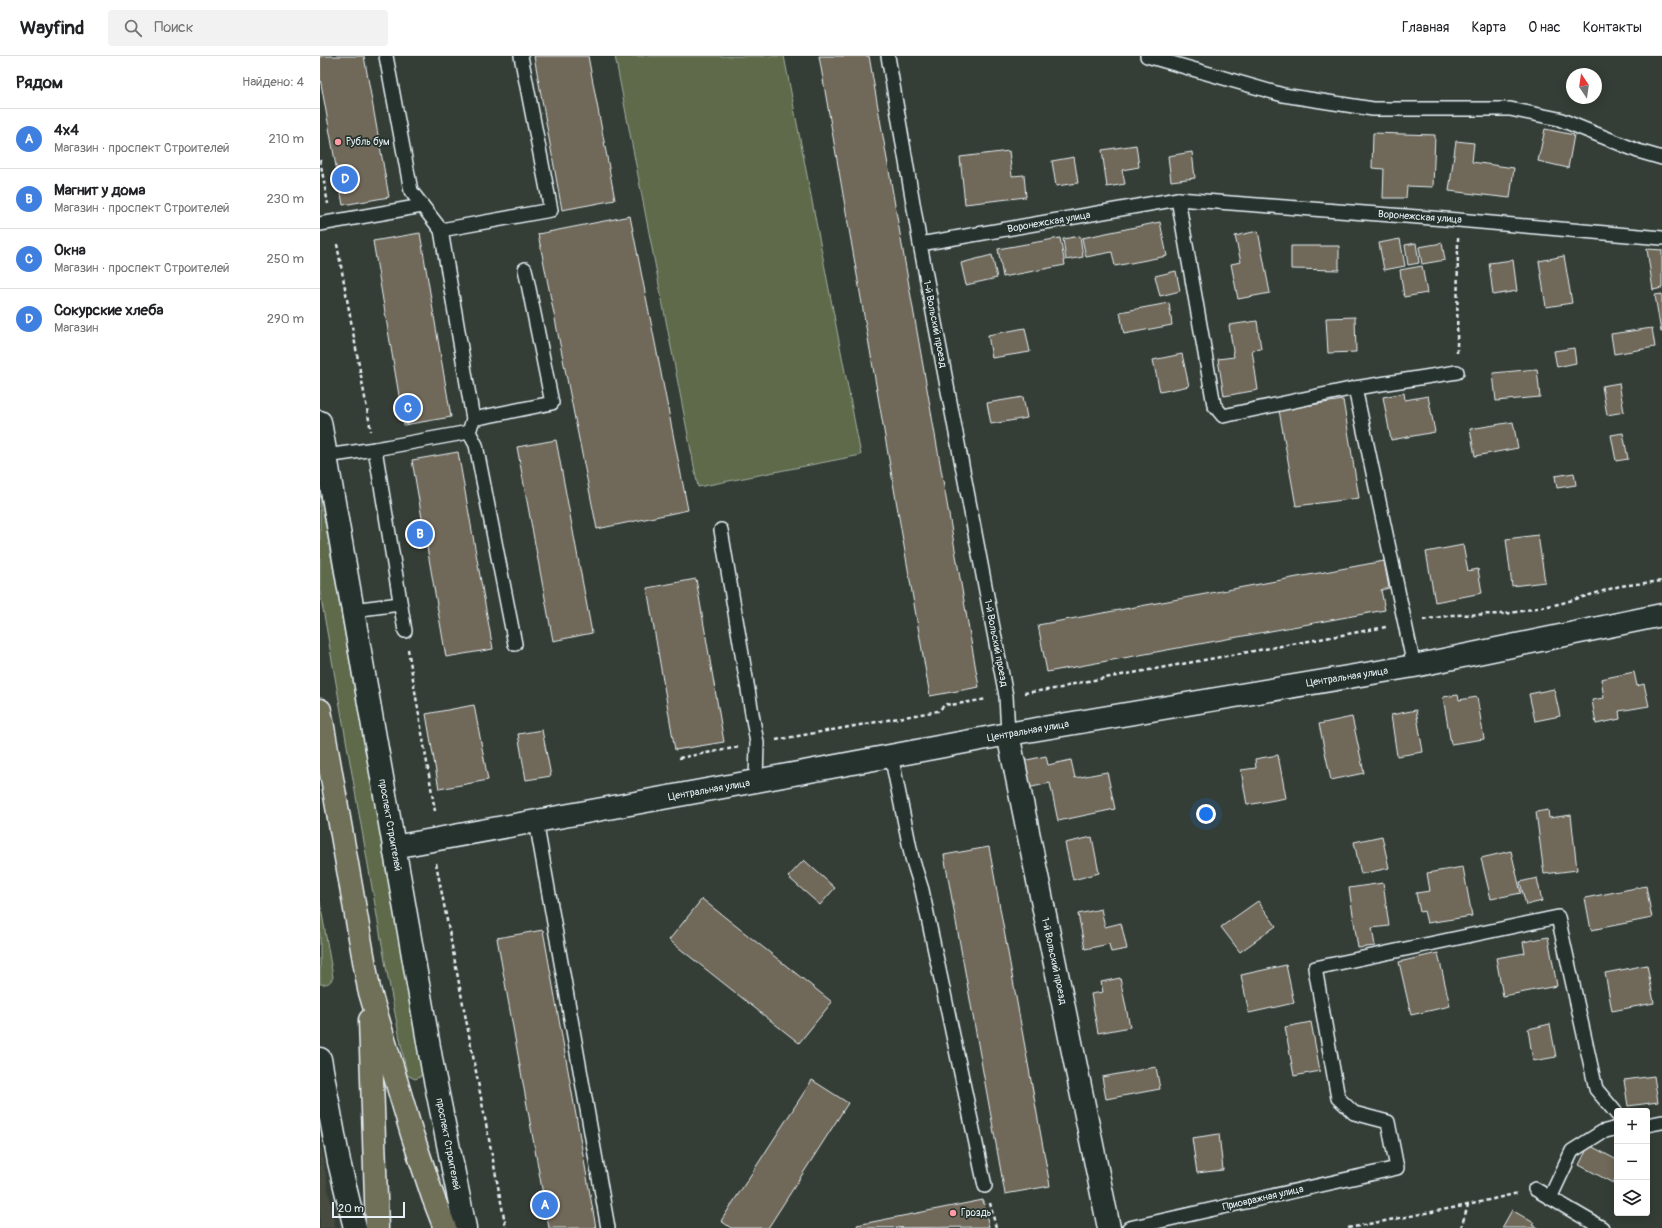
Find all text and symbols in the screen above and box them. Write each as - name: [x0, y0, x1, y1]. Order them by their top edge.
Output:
- search box: [108, 10, 388, 46]
- text: Wayfind: [20, 16, 84, 40]
- icon: search: [122, 17, 144, 39]
- text: Поиск: [154, 18, 193, 37]
- text: Главная: [1402, 19, 1449, 36]
- text: Карта: [1471, 19, 1506, 36]
- text: О нас: [1528, 19, 1561, 36]
- text: Контакты: [1583, 19, 1642, 36]
- north arrow: [1566, 68, 1602, 104]
- text: Рядом: [16, 72, 63, 93]
- text: Найдено: 4: [242, 74, 304, 90]
- text: 4x4: [54, 121, 79, 140]
- text: A: [25, 131, 33, 147]
- text: 210 m: [268, 131, 304, 147]
- place label: Рубль бум: [346, 136, 390, 148]
- marker: Рубль бум: [333, 137, 343, 147]
- text: Магазин · проспект Строителей: [54, 140, 230, 156]
- pin: D: [332, 164, 358, 194]
- text: Магнит у дома: [54, 181, 145, 200]
- text: B: [25, 191, 33, 207]
- text: 230 m: [267, 191, 304, 207]
- text: Магазин · проспект Строителей: [54, 200, 230, 216]
- street label: Воронежская улица: [1378, 208, 1463, 226]
- street label: Воронежская улица: [1007, 209, 1092, 235]
- text: Окна: [54, 241, 86, 260]
- text: C: [25, 251, 33, 267]
- text: 250 m: [266, 251, 304, 267]
- text: Магазин · проспект Строителей: [54, 260, 230, 276]
- street label: 1-й Вольский проезд: [921, 279, 949, 369]
- text: Сокурские хлеба: [54, 301, 164, 320]
- text: D: [25, 311, 33, 327]
- text: 290 m: [267, 311, 304, 327]
- text: Магазин: [54, 320, 98, 336]
- pin: C: [395, 393, 421, 423]
- pin: B: [407, 519, 433, 549]
- street label: 1-й Вольский проезд: [982, 598, 1010, 688]
- street label: Центральная улица: [1305, 665, 1389, 689]
- street label: Центральная улица: [986, 718, 1070, 744]
- street label: Центральная улица: [667, 777, 751, 803]
- street label: проспект Строителей: [376, 778, 404, 872]
- your location: [1196, 804, 1216, 824]
- street label: 1-й Вольский проезд: [1039, 916, 1069, 1006]
- street label: проспект Строителей: [433, 1097, 463, 1191]
- map controls: [1614, 1108, 1650, 1216]
- button: +: [1614, 1108, 1650, 1144]
- button: −: [1614, 1144, 1650, 1180]
- button: layers: [1614, 1180, 1650, 1216]
- street label: Приовражная улица: [1221, 1183, 1305, 1213]
- pin: A: [532, 1190, 558, 1220]
- scale bar: [332, 1200, 405, 1219]
- text: 20 m: [338, 1202, 364, 1215]
- place label: Гроздь: [961, 1207, 992, 1219]
- marker: Гроздь: [948, 1208, 958, 1218]

